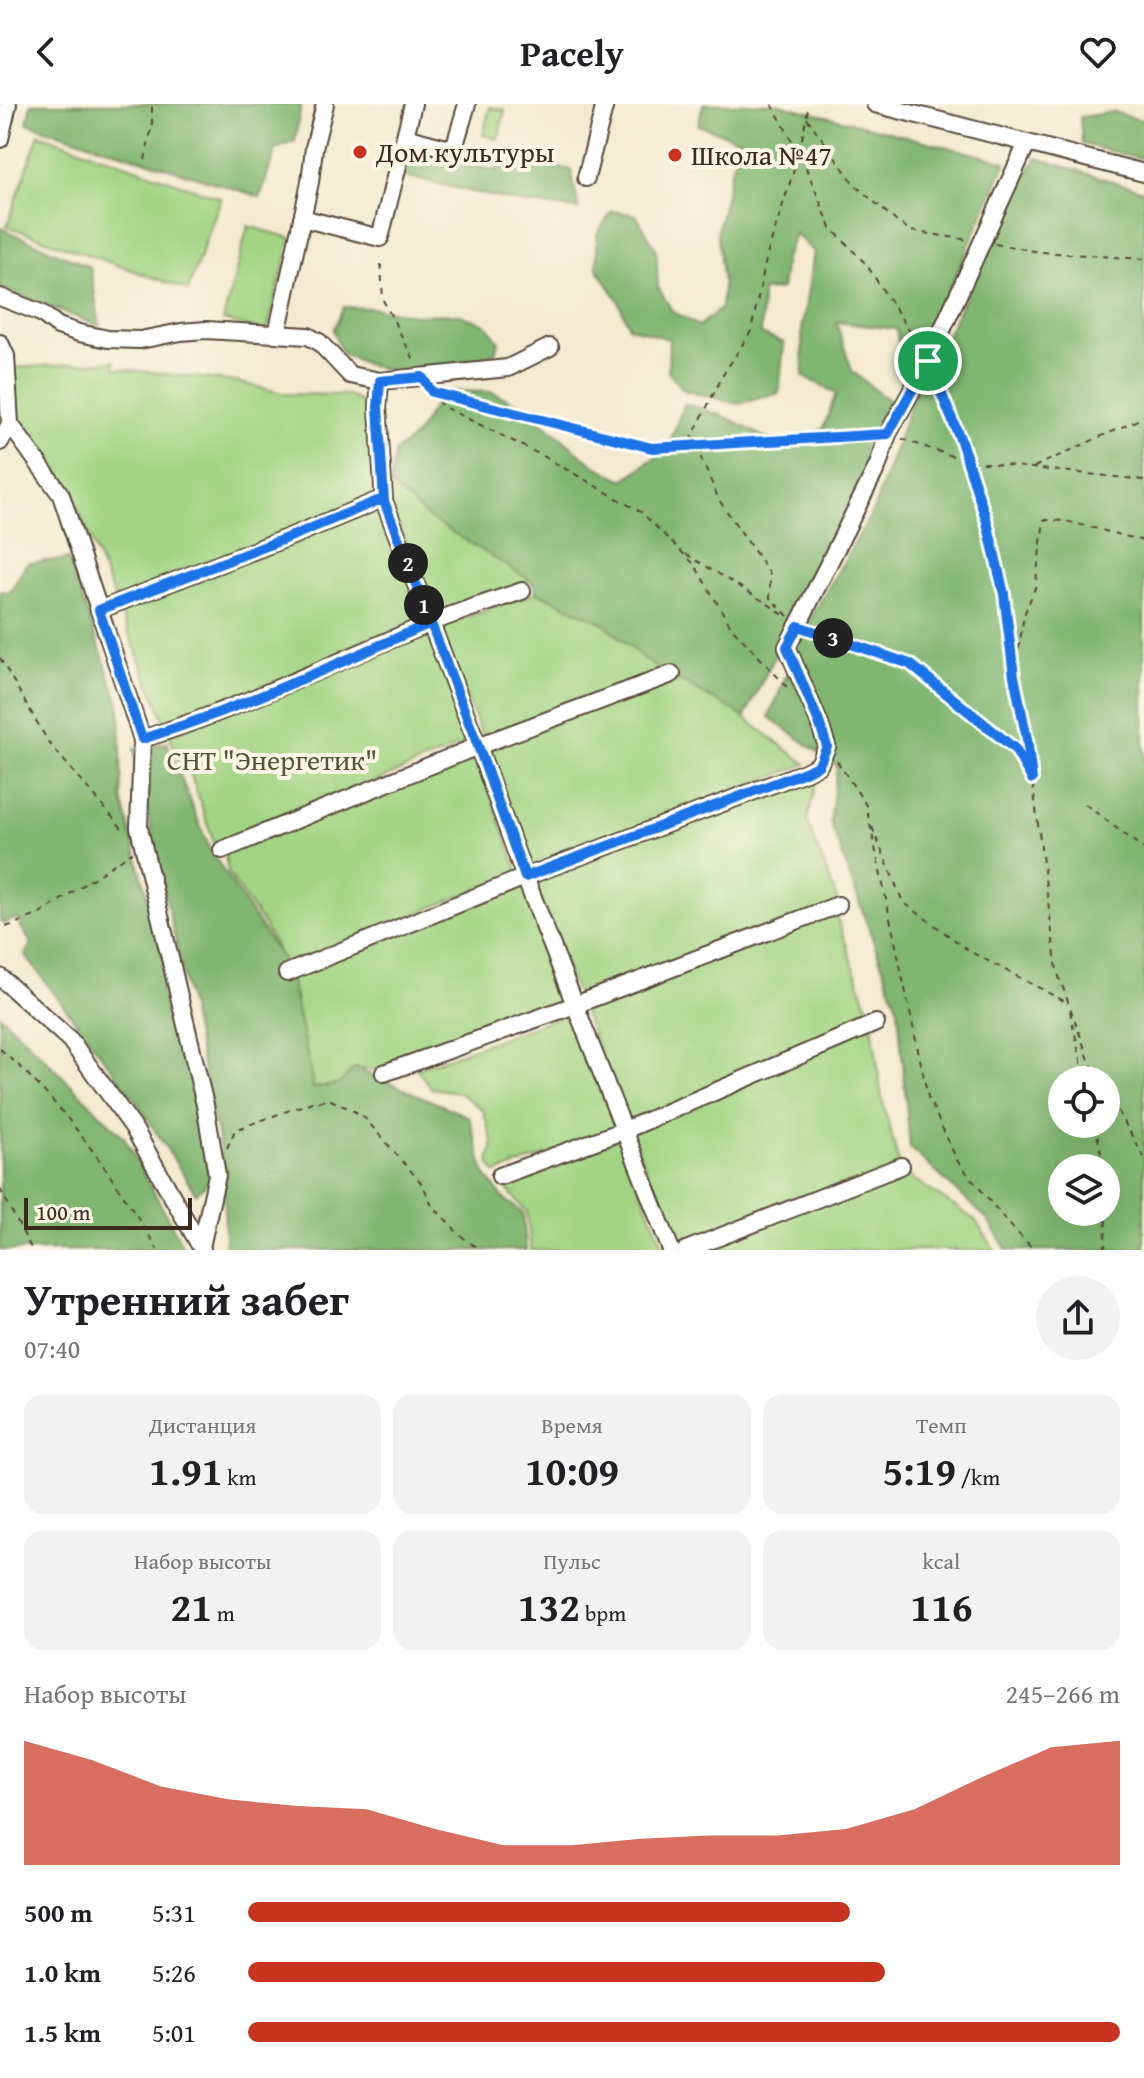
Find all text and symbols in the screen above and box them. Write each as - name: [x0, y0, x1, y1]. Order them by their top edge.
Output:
- text: Pacely: [520, 26, 624, 79]
- icon: back: [24, 30, 68, 74]
- icon: heart: [1076, 30, 1120, 74]
- place label: Дом культуры: [375, 131, 554, 172]
- place label: Школа №47: [691, 134, 832, 175]
- marker: Дом культуры: [351, 143, 369, 161]
- marker: Школа №47: [666, 146, 684, 164]
- pin: [894, 327, 962, 395]
- icon: arrive: [906, 339, 950, 383]
- pin: 2: [388, 543, 428, 583]
- text: 2: [402, 547, 414, 579]
- pin: 1: [404, 585, 444, 625]
- text: 1: [418, 589, 430, 621]
- pin: 3: [813, 618, 853, 658]
- text: 3: [827, 622, 839, 654]
- park label: СНТ "Энергетик": [167, 739, 377, 780]
- map controls: [1048, 1066, 1120, 1226]
- button: locate: [1048, 1066, 1120, 1138]
- button: layers: [1048, 1154, 1120, 1226]
- scale bar: [24, 1194, 192, 1230]
- text: 100 m: [36, 1196, 91, 1228]
- text: Утренний забег: [24, 1267, 349, 1331]
- button: share: [1036, 1276, 1120, 1360]
- text: 07:40: [24, 1329, 80, 1368]
- text: Дистанция: [149, 1409, 256, 1441]
- text: Время: [541, 1409, 603, 1441]
- text: Темп: [916, 1409, 967, 1441]
- text: 1.91: [149, 1441, 222, 1500]
- text: 10:09: [525, 1441, 619, 1500]
- text: 5:19: [882, 1441, 956, 1500]
- text: km: [222, 1461, 256, 1493]
- text: /km: [956, 1461, 1000, 1493]
- text: Набор высоты: [134, 1545, 271, 1577]
- text: Пульс: [543, 1545, 601, 1577]
- text: kcal: [923, 1545, 960, 1577]
- text: 21: [171, 1577, 212, 1636]
- text: 132: [518, 1577, 580, 1636]
- text: 116: [910, 1577, 972, 1636]
- text: m: [212, 1597, 235, 1629]
- text: bpm: [580, 1597, 626, 1629]
- text: Набор высоты: [24, 1674, 186, 1713]
- text: 245–266 m: [1006, 1674, 1120, 1713]
- text: 500 m: [24, 1893, 92, 1932]
- text: 5:31: [152, 1893, 196, 1932]
- text: 1.0 km: [24, 1953, 101, 1992]
- text: 5:26: [152, 1953, 196, 1992]
- text: 1.5 km: [24, 2013, 101, 2052]
- text: 5:01: [152, 2013, 196, 2052]

